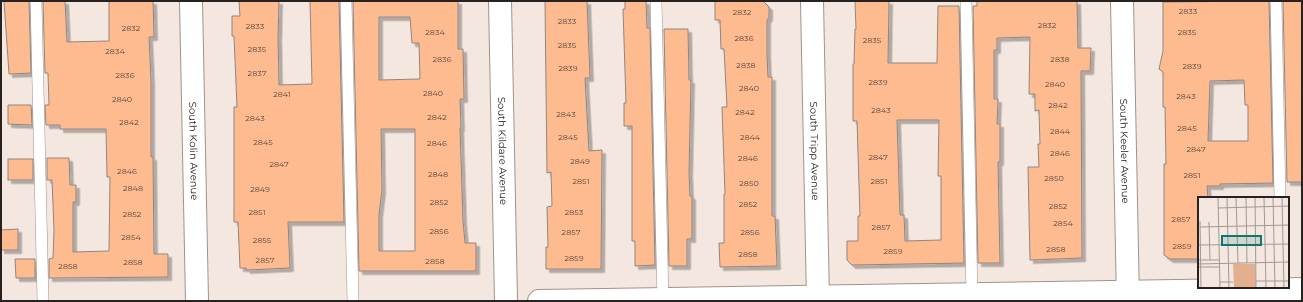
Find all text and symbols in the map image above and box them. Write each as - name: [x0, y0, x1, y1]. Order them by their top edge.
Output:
- house number: 2833: [1179, 6, 1198, 16]
- house number: 2832: [733, 7, 752, 17]
- house number: 2833: [558, 16, 577, 26]
- house number: 2832: [1038, 20, 1057, 30]
- house number: 2833: [246, 21, 265, 31]
- house number: 2832: [122, 23, 141, 33]
- house number: 2834: [425, 27, 445, 37]
- house number: 2835: [1178, 27, 1197, 37]
- house number: 2836: [734, 33, 754, 43]
- house number: 2835: [863, 35, 882, 45]
- house number: 2835: [558, 40, 577, 50]
- house number: 2835: [248, 44, 267, 54]
- house number: 2834: [105, 46, 125, 56]
- house number: 2836: [432, 54, 452, 64]
- house number: 2838: [1050, 54, 1070, 64]
- house number: 2838: [736, 60, 756, 70]
- house number: 2839: [1182, 61, 1202, 71]
- house number: 2839: [558, 63, 578, 73]
- house number: 2837: [248, 68, 267, 78]
- house number: 2836: [115, 70, 135, 80]
- house number: 2839: [868, 77, 888, 87]
- house number: 2840: [1045, 79, 1065, 89]
- house number: 2840: [739, 83, 759, 93]
- house number: 2840: [423, 88, 443, 98]
- house number: 2841: [273, 89, 291, 99]
- house number: 2843: [1176, 91, 1196, 101]
- house number: 2840: [112, 94, 132, 104]
- street label: South Kildare Avenue: [495, 97, 510, 205]
- street label: South Keeler Avenue: [1117, 98, 1132, 203]
- house number: 2842: [1048, 100, 1068, 110]
- street label: South Tripp Avenue: [807, 101, 822, 201]
- street label: South Kolin Avenue: [186, 102, 201, 200]
- house number: 2843: [871, 105, 891, 115]
- house number: 2842: [735, 107, 755, 117]
- house number: 2843: [556, 109, 576, 119]
- house number: 2842: [427, 112, 447, 122]
- house number: 2843: [245, 113, 265, 123]
- house number: 2842: [119, 117, 139, 127]
- house number: 2845: [1177, 123, 1197, 133]
- house number: 2844: [1050, 126, 1071, 136]
- house number: 2845: [558, 132, 578, 142]
- house number: 2844: [740, 132, 761, 142]
- house number: 2845: [253, 137, 273, 147]
- house number: 2846: [427, 138, 447, 148]
- house number: 2847: [1186, 144, 1206, 154]
- house number: 2846: [1050, 148, 1070, 158]
- house number: 2847: [868, 152, 888, 162]
- house number: 2846: [738, 153, 758, 163]
- house number: 2849: [570, 156, 590, 166]
- house number: 2847: [269, 159, 289, 169]
- house number: 2846: [117, 166, 137, 176]
- house number: 2848: [428, 169, 448, 179]
- house number: 2851: [1183, 170, 1201, 180]
- house number: 2850: [1044, 173, 1064, 183]
- house number: 2851: [572, 176, 590, 186]
- house number: 2851: [870, 176, 888, 186]
- house number: 2850: [739, 178, 759, 188]
- house number: 2848: [123, 183, 143, 193]
- house number: 2849: [250, 184, 270, 194]
- house number: 2852: [430, 197, 449, 207]
- inset map: [1198, 197, 1289, 288]
- house number: 2852: [739, 199, 758, 209]
- house number: 2852: [1049, 201, 1068, 211]
- house number: 2851: [248, 207, 266, 217]
- house number: 2853: [565, 207, 584, 217]
- house number: 2852: [123, 209, 142, 219]
- house number: 2857: [1172, 214, 1191, 224]
- house number: 2854: [1053, 218, 1073, 228]
- house number: 2857: [872, 222, 891, 232]
- house number: 2856: [429, 226, 449, 236]
- house number: 2857: [562, 227, 581, 237]
- house number: 2856: [740, 227, 760, 237]
- house number: 2854: [121, 232, 141, 242]
- house number: 2855: [253, 235, 272, 245]
- house number: 2859: [1172, 241, 1192, 251]
- house number: 2858: [1046, 244, 1066, 254]
- house number: 2859: [883, 246, 903, 256]
- house number: 2858: [738, 249, 758, 259]
- house number: 2859: [564, 253, 584, 263]
- house number: 2857: [256, 255, 275, 265]
- house number: 2858: [425, 256, 445, 266]
- house number: 2858: [123, 257, 143, 267]
- house number: 2858: [58, 261, 78, 271]

